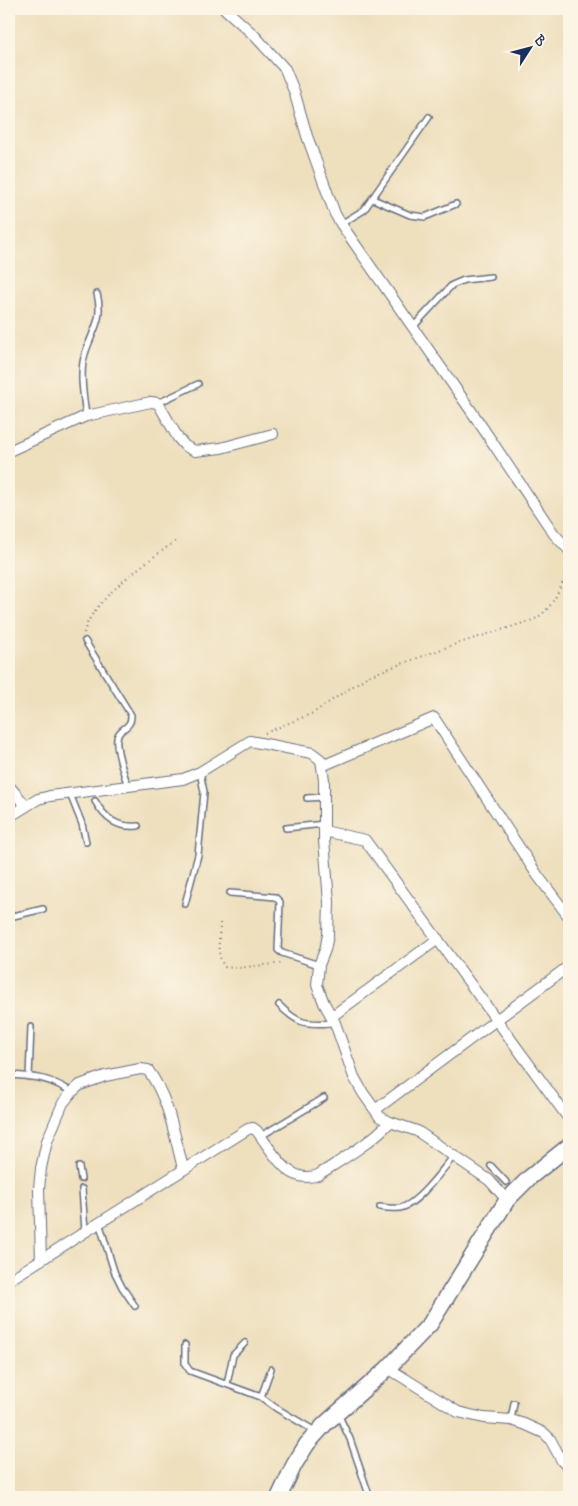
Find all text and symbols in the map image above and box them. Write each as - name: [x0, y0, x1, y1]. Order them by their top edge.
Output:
- north arrow: [506, 22, 556, 72]
- text: B: [527, 30, 551, 52]

